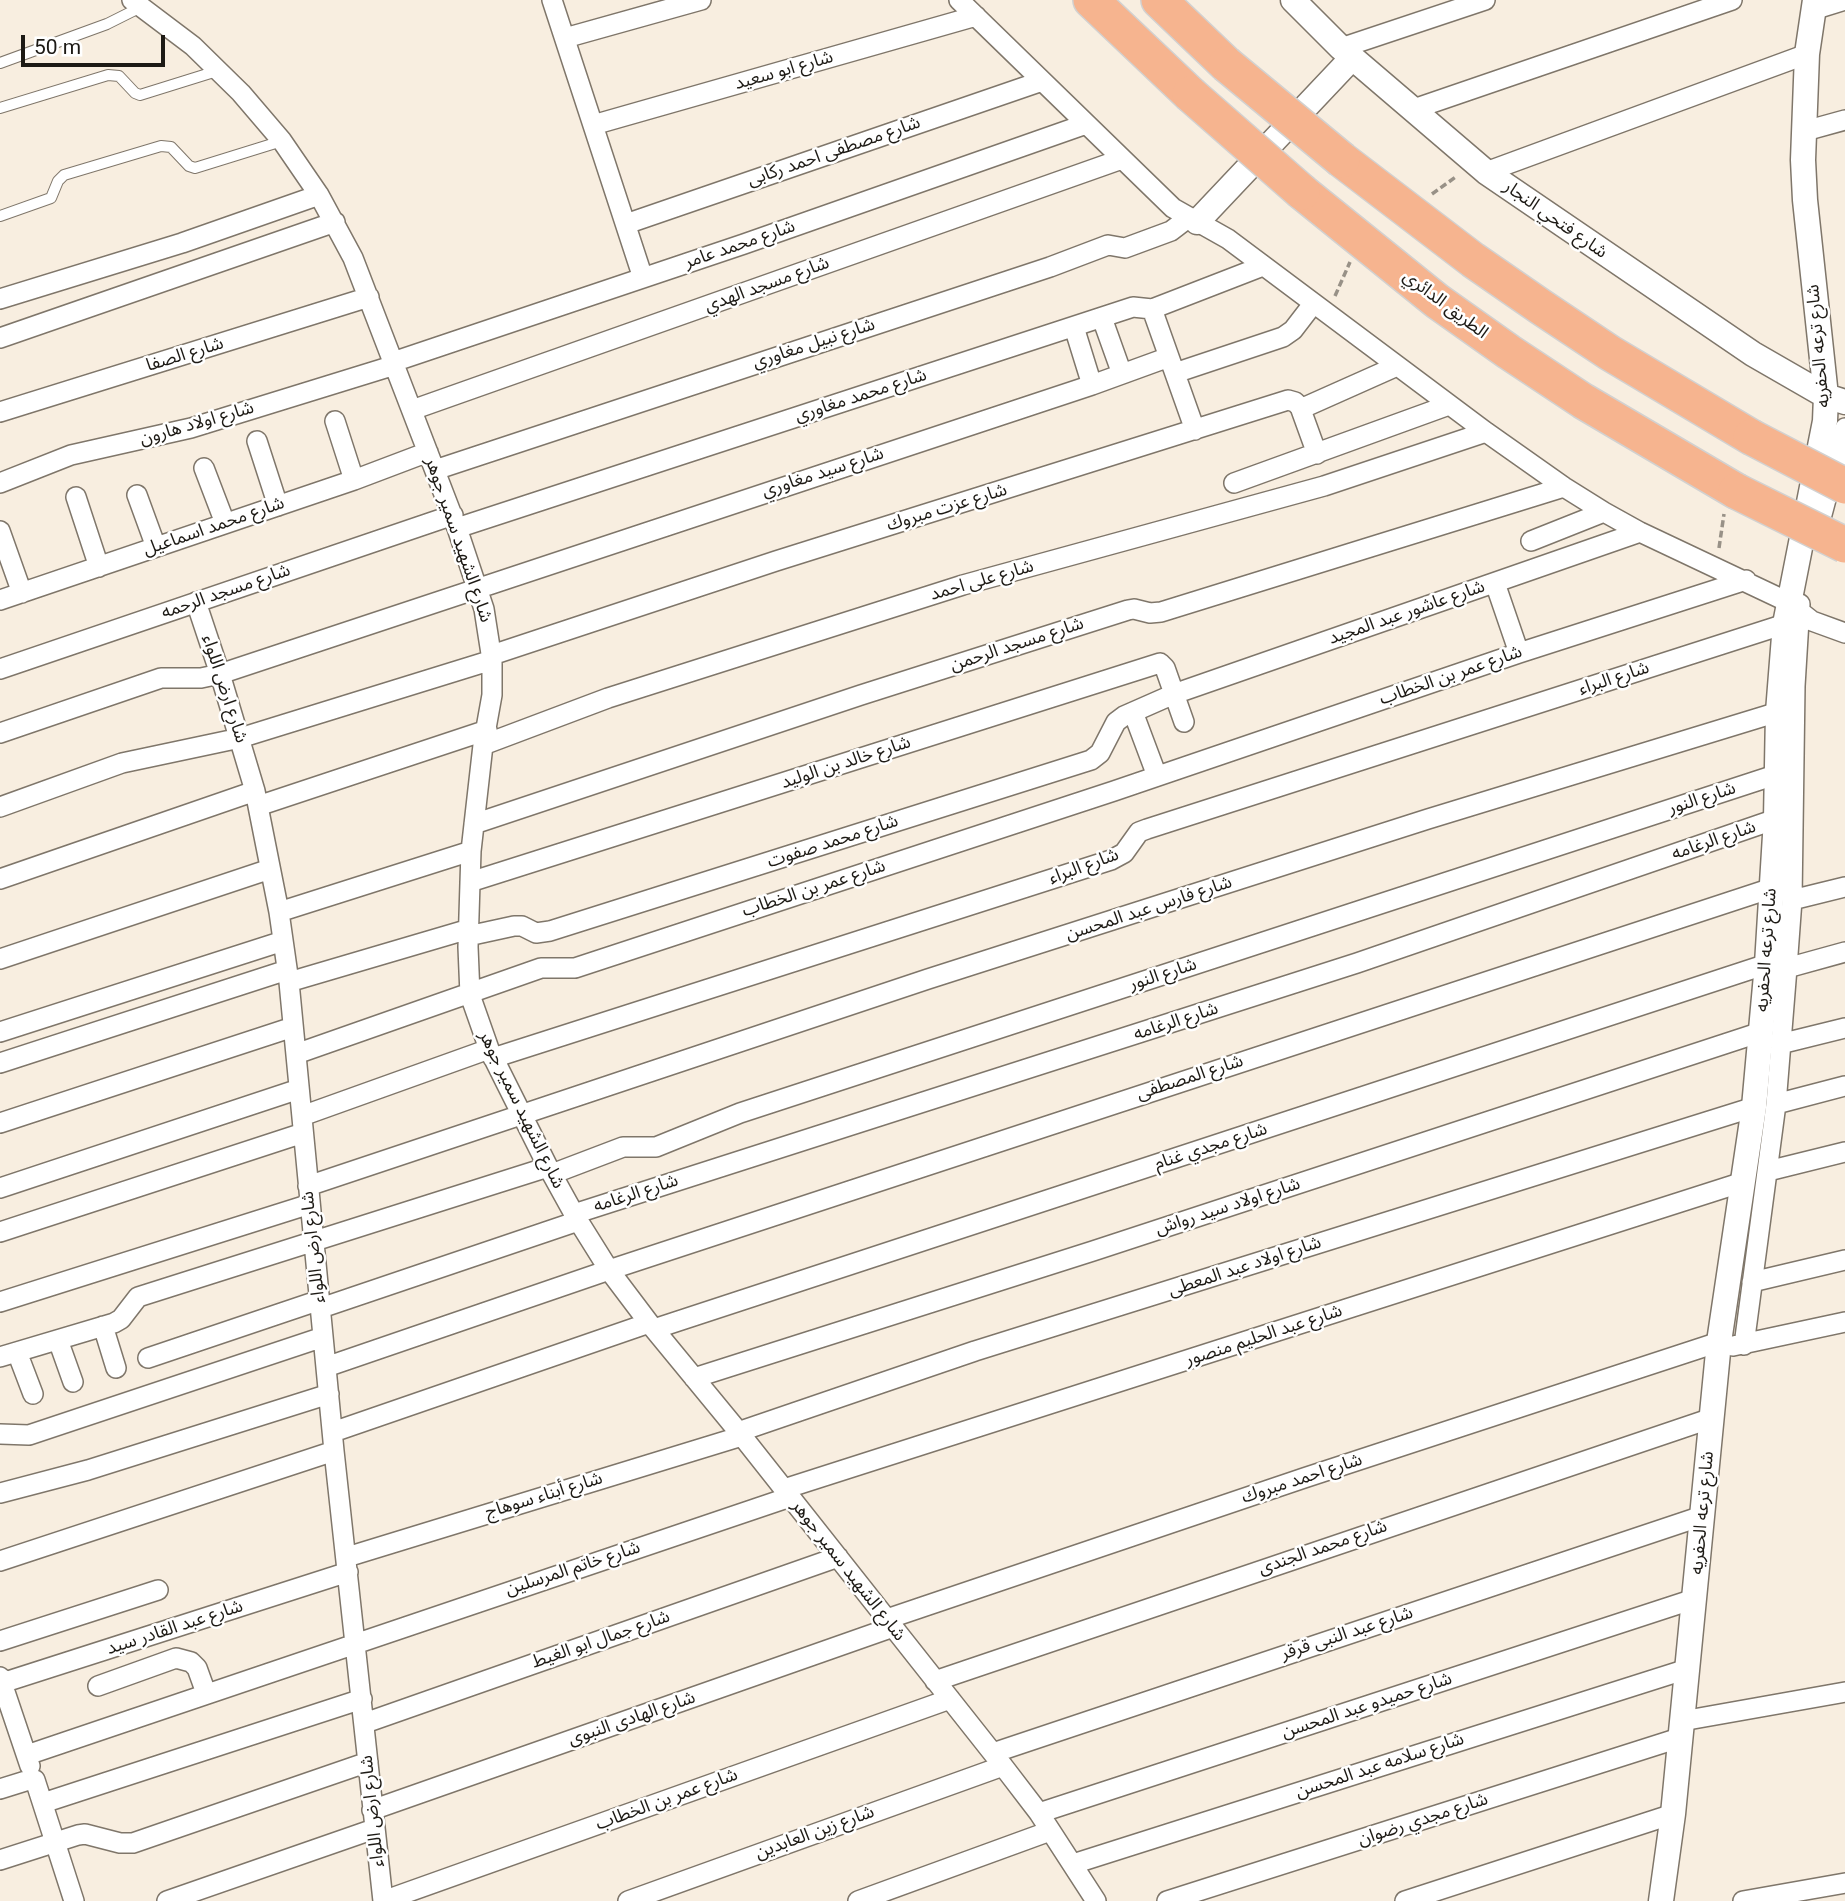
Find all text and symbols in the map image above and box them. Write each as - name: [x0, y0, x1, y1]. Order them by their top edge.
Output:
- scale bar: [24, 21, 168, 65]
- text: 50 m: [34, 35, 81, 59]
- street label: شارع ابو سعيد: [732, 47, 836, 95]
- street label: شارع مصطفى احمد ركابى: [745, 112, 923, 192]
- street label: شارع فتحي النجار: [1499, 176, 1611, 264]
- street label: شارع محمد عامر: [682, 216, 798, 274]
- street label: شارع مسجد الهدي: [702, 252, 832, 318]
- street label: الطريق الدائري: [1398, 266, 1492, 344]
- street label: شارع ترعه الحفريه: [1803, 283, 1835, 409]
- street label: شارع نبيل مغاوري: [750, 314, 878, 374]
- street label: شارع الصفا: [144, 333, 226, 377]
- street label: شارع محمد مغاوري: [792, 365, 930, 427]
- street label: شارع اولاد هارون: [137, 397, 257, 451]
- street label: شارع سيد مغاوري: [759, 443, 887, 503]
- street label: شارع الشهيد سمير جوهر: [420, 455, 496, 625]
- street label: شارع عزت مبروك: [884, 479, 1010, 537]
- street label: شارع محمد اسماعيل: [141, 493, 287, 561]
- street label: شارع على احمد: [928, 556, 1036, 606]
- street label: شارع مسجد الرحمه: [159, 560, 293, 624]
- street label: شارع عاشور عبد المجيد: [1326, 576, 1488, 650]
- street label: شارع مسجد الرحمن: [947, 613, 1087, 677]
- street label: شارع ارض اللواء: [196, 632, 252, 746]
- street label: شارع عمر بن الخطاب: [1377, 641, 1525, 711]
- street label: شارع البراء: [1576, 657, 1652, 701]
- street label: شارع خالد بن الوليد: [778, 732, 914, 794]
- street label: شارع النور: [1665, 778, 1739, 820]
- street label: شارع محمد صفوت: [765, 811, 901, 873]
- street label: شارع الرغامه: [1669, 817, 1759, 865]
- street label: شارع البراء: [1046, 844, 1122, 890]
- street label: شارع عمر بن الخطاب: [740, 856, 888, 922]
- street label: شارع فارس عبد المحسن: [1063, 872, 1235, 946]
- street label: شارع ترعه الحفريه: [1752, 887, 1782, 1013]
- street label: شارع النور: [1126, 954, 1200, 996]
- street label: شارع الرغامه: [1131, 998, 1221, 1046]
- street label: شارع الشهيد سمير جوهر: [473, 1027, 569, 1193]
- street label: شارع المصطفى: [1134, 1051, 1246, 1105]
- street label: شارع مجدي غنام: [1152, 1119, 1270, 1175]
- street label: شارع الرغامه: [591, 1170, 681, 1218]
- street label: شارع اولاد سيد رواش: [1153, 1173, 1303, 1241]
- street label: شارع ارض اللواء: [297, 1190, 331, 1304]
- street label: شارع اولاد عبد المعطى: [1166, 1232, 1324, 1302]
- street label: شارع عبد الحليم منصور: [1183, 1300, 1345, 1372]
- street label: شارع احمد مبروك: [1239, 1449, 1365, 1509]
- street label: شارع ترعه الحفريه: [1687, 1450, 1719, 1576]
- street label: شارع أبناء سوهاج: [483, 1468, 605, 1524]
- street label: شارع الشهيد سمير جوهر: [786, 1496, 910, 1646]
- street label: شارع محمد الجندى: [1256, 1516, 1390, 1580]
- street label: شارع خاتم المرسلين: [503, 1537, 643, 1601]
- street label: شارع عبد القادر سيد: [104, 1596, 246, 1660]
- street label: شارع عبد النبى قرقر: [1278, 1602, 1416, 1666]
- street label: شارع جمال ابو الغيط: [529, 1606, 673, 1674]
- street label: شارع حميدو عبد المحسن: [1279, 1668, 1455, 1744]
- street label: شارع الهادى النبوى: [566, 1687, 698, 1751]
- street label: شارع سلامه عبد المحسن: [1293, 1729, 1467, 1803]
- street label: شارع ارض اللواء: [356, 1754, 390, 1868]
- street label: شارع عمر بن الخطاب: [593, 1764, 741, 1836]
- street label: شارع مجدي رضوان: [1355, 1789, 1491, 1851]
- street label: شارع زين العابدين: [753, 1801, 877, 1865]

